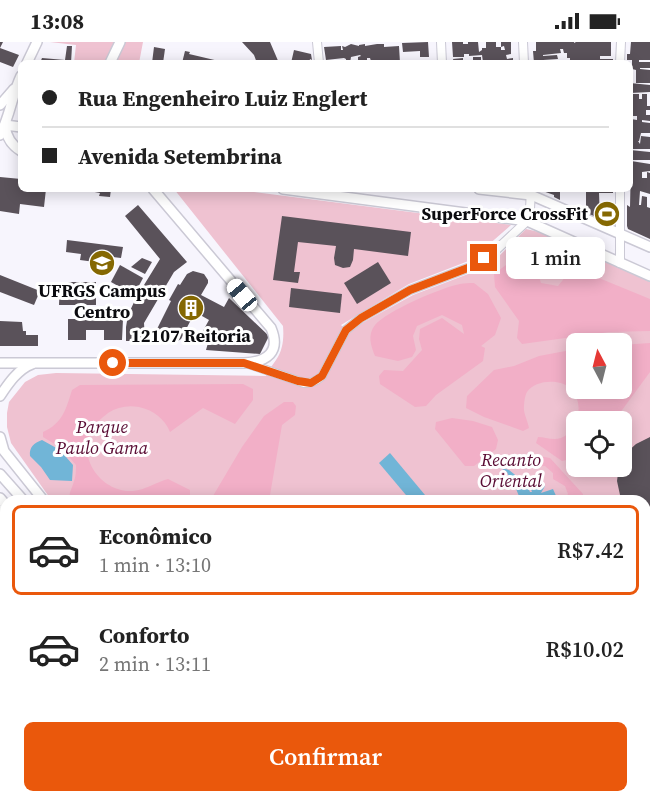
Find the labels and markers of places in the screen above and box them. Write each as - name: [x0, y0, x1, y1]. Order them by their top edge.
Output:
- sports icon: SuperForce CrossFit: [592, 199, 622, 229]
- place label: SuperForce CrossFit: [422, 201, 589, 226]
- school or university icon: UFRGS Campus Centro: [87, 248, 117, 278]
- place label: UFRGS Campus Centro: [38, 278, 166, 324]
- building icon: 12107 Reitoria: [176, 293, 206, 323]
- place label: 12107 Reitoria: [131, 323, 251, 348]

